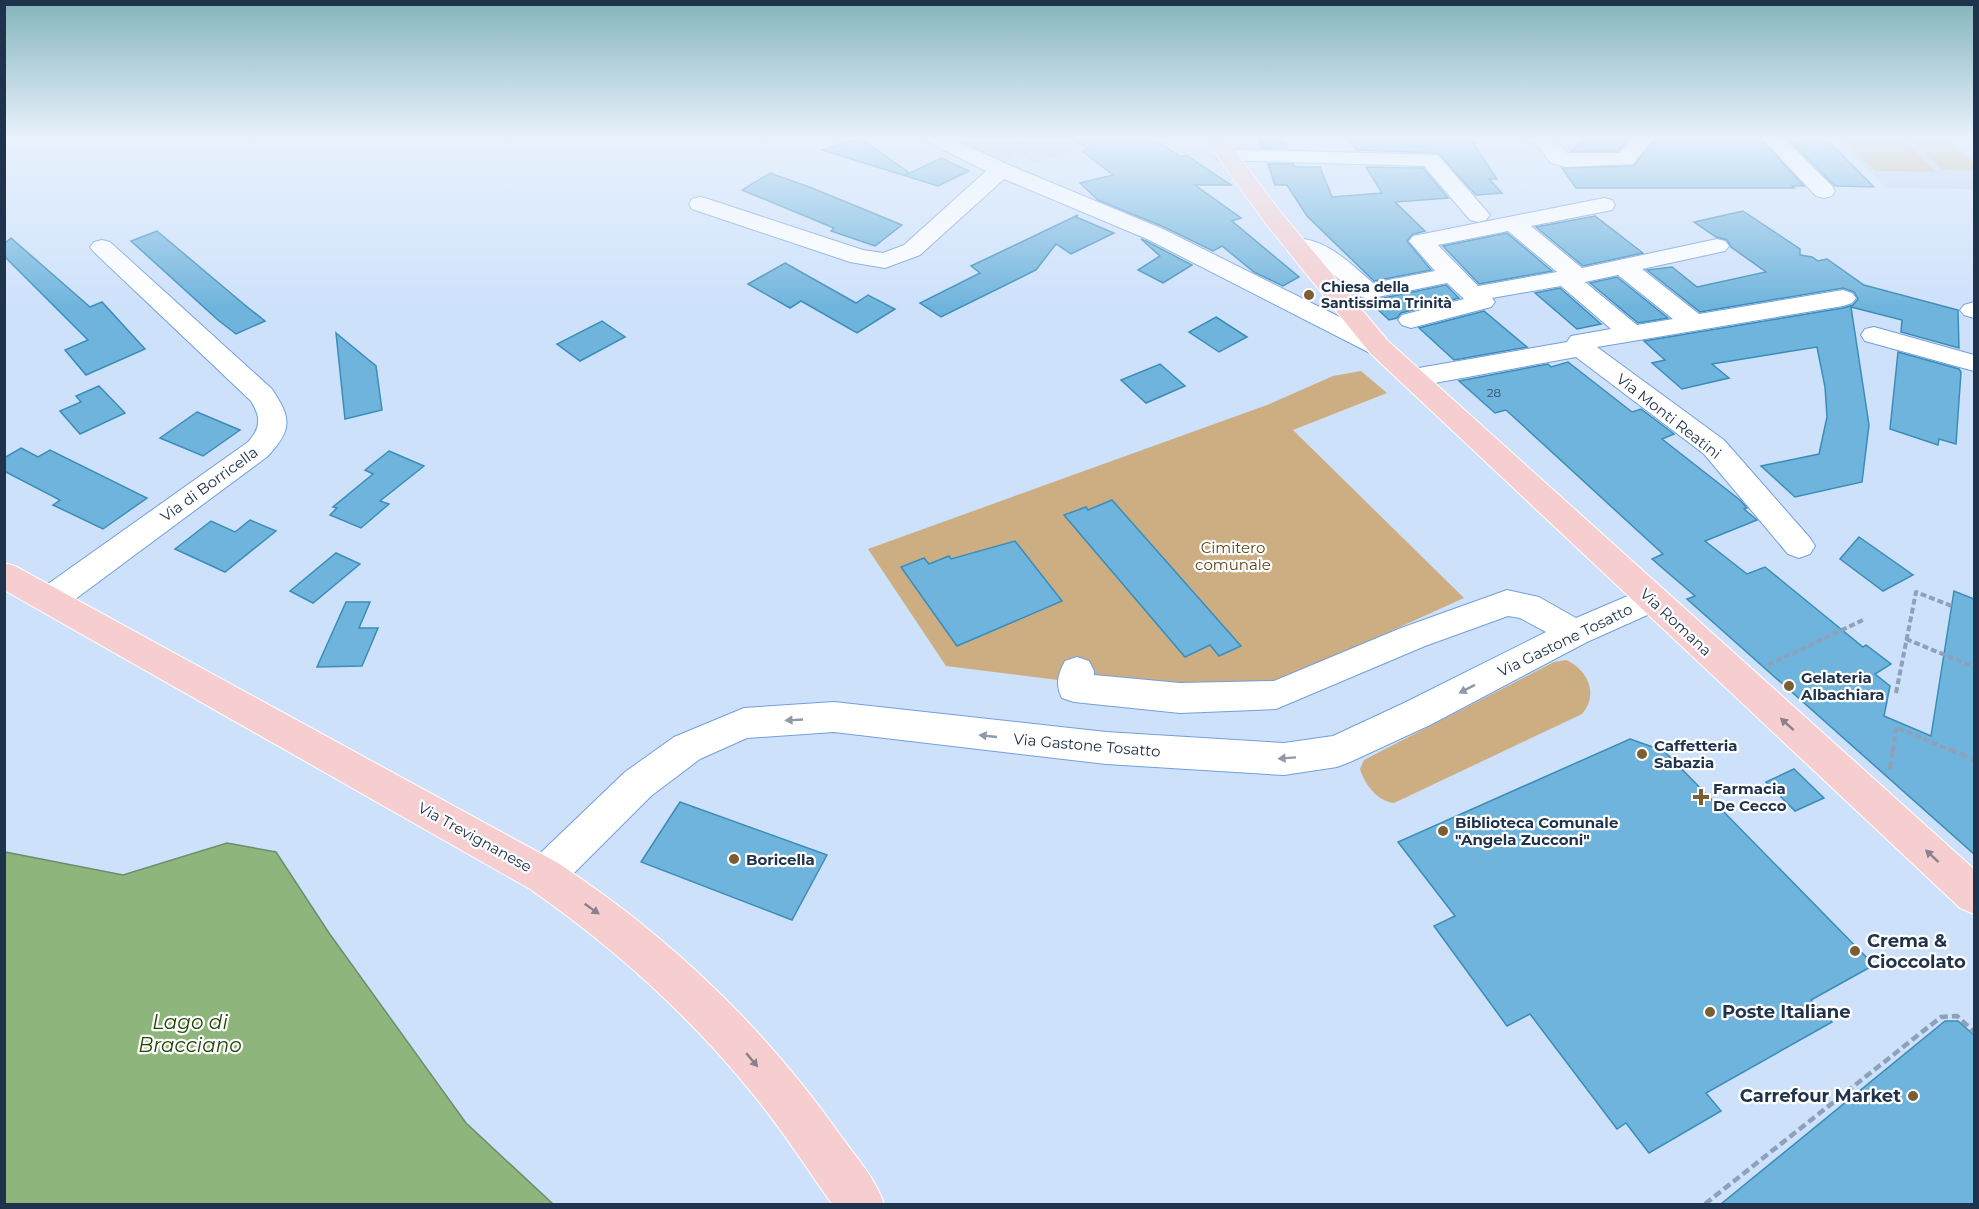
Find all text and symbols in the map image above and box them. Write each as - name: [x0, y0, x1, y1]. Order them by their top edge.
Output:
- place label: Chiesa della Santissima Trinità: [1321, 278, 1452, 312]
- marker: Chiesa della Santissima Trinità: [1302, 288, 1316, 302]
- street label: Via Monti Reatini: [1613, 369, 1725, 463]
- house number: 28: [1487, 385, 1502, 400]
- street label: Via di Borricella: [156, 442, 262, 526]
- park label: Cimitero comunale: [1195, 538, 1271, 574]
- street label: Via Romana: [1636, 584, 1716, 660]
- street label: Via Gastone Tosatto: [1495, 599, 1635, 681]
- place label: Gelateria Albachiara: [1800, 668, 1885, 704]
- marker: Gelateria Albachiara: [1782, 679, 1796, 693]
- one-way arrow: [1458, 683, 1476, 693]
- one-way arrow: [785, 715, 804, 724]
- one-way arrow: [1780, 717, 1795, 731]
- street label: Via Gastone Tosatto: [1013, 729, 1161, 761]
- one-way arrow: [978, 731, 997, 740]
- place label: Caffetteria Sabazia: [1654, 736, 1737, 772]
- marker: Caffetteria Sabazia: [1635, 747, 1649, 761]
- one-way arrow: [1277, 753, 1296, 763]
- place label: Farmacia De Cecco: [1713, 779, 1787, 815]
- marker: Farmacia De Cecco: [1694, 790, 1708, 804]
- street label: Via Trevignanese: [415, 798, 535, 876]
- place label: Biblioteca Comunale "Angela Zucconi": [1455, 813, 1618, 849]
- marker: Biblioteca Comunale "Angela Zucconi": [1436, 824, 1450, 838]
- one-way arrow: [1924, 849, 1939, 863]
- place label: Boricella: [746, 850, 815, 869]
- marker: Boricella: [727, 852, 741, 866]
- one-way arrow: [584, 903, 600, 915]
- place label: Crema & Cioccolato: [1867, 930, 1966, 973]
- marker: Crema & Cioccolato: [1848, 944, 1862, 958]
- place label: Poste Italiane: [1722, 1001, 1851, 1023]
- marker: Poste Italiane: [1703, 1005, 1717, 1019]
- water label: Lago di Bracciano: [138, 1010, 242, 1057]
- one-way arrow: [745, 1052, 758, 1068]
- place label: Carrefour Market: [1740, 1085, 1901, 1107]
- marker: Carrefour Market: [1906, 1089, 1920, 1103]

